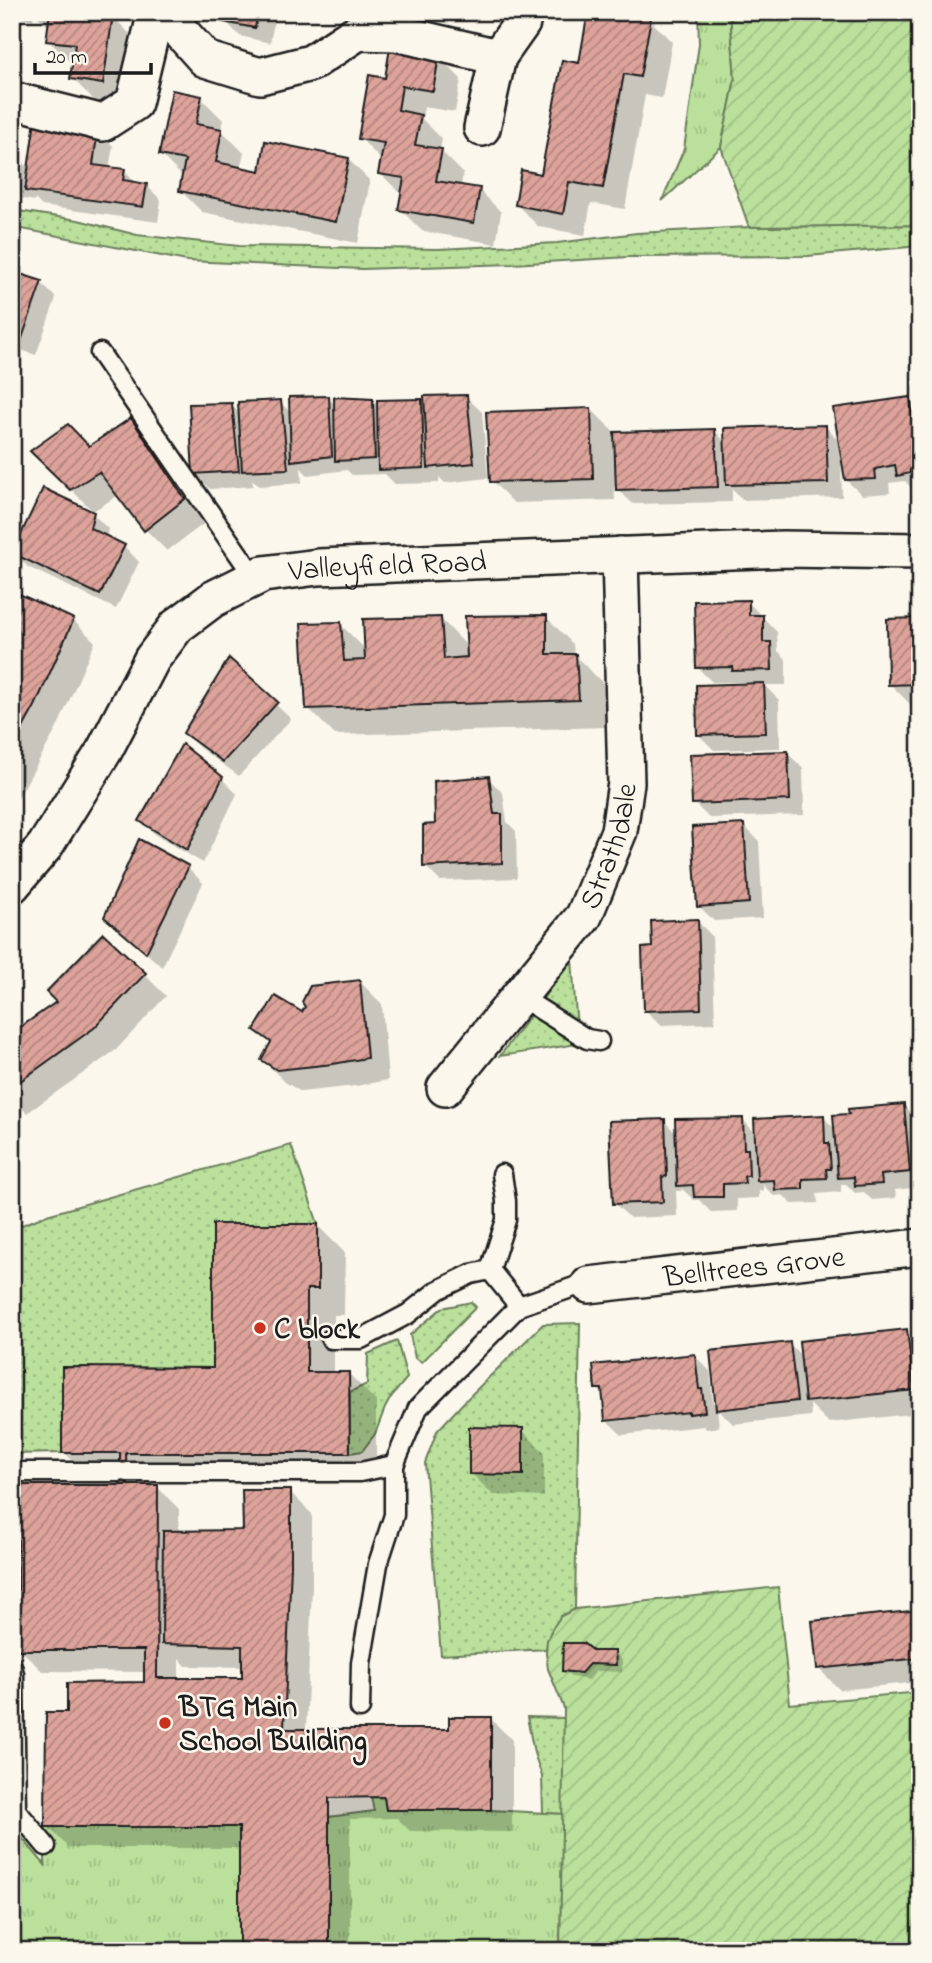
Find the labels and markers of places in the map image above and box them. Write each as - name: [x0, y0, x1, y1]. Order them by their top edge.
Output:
- place label: C block: [274, 1309, 361, 1353]
- marker: C block: [252, 1320, 268, 1336]
- place label: BTG Main School Building: [177, 1687, 367, 1766]
- marker: BTG Main School Building: [157, 1715, 173, 1731]

